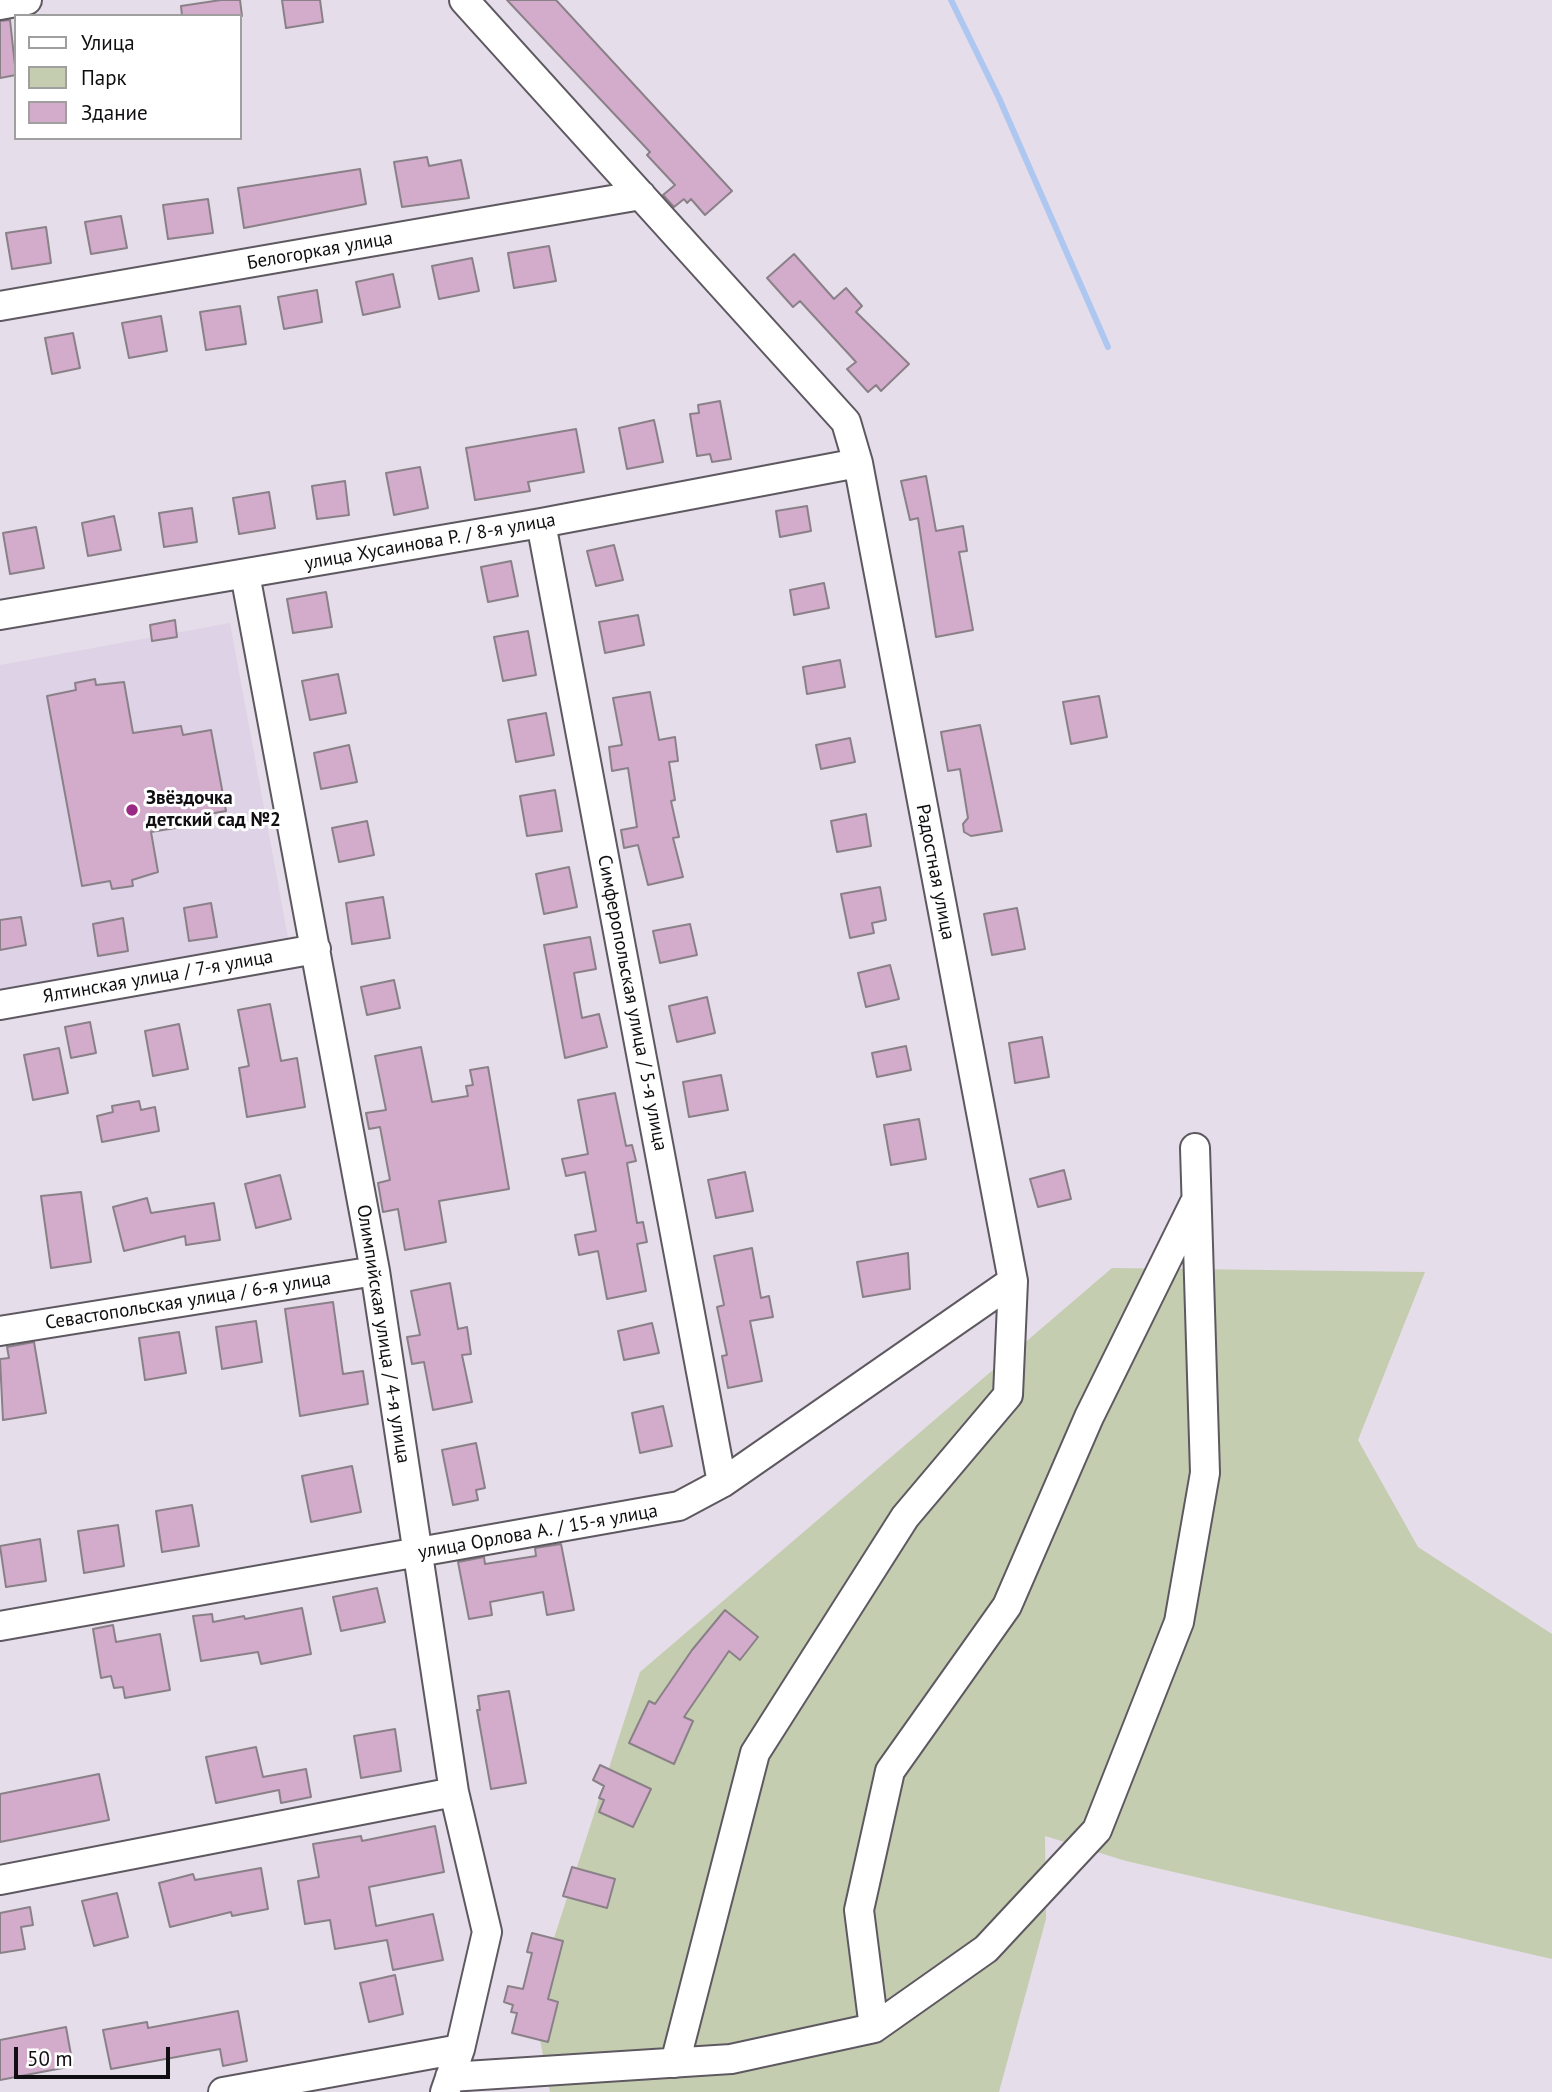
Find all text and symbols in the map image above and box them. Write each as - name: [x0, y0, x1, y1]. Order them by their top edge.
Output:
- legend: [14, 14, 242, 140]
- text: Улица: [81, 29, 135, 56]
- text: Парк: [81, 64, 127, 91]
- text: Здание: [81, 99, 148, 126]
- street label: Белогоркая улица: [245, 227, 395, 275]
- street label: улица Хусаинова Р. / 8-я улица: [303, 509, 557, 575]
- place label: Звёздочка детский сад №2: [146, 788, 281, 832]
- marker: Звёздочка детский сад №2: [124, 802, 140, 818]
- street label: Радостная улица: [911, 802, 959, 942]
- street label: Симферопольская улица / 5-я улица: [592, 853, 672, 1153]
- street label: Ялтинская улица / 7-я улица: [41, 946, 275, 1008]
- street label: Олимпийская улица / 4-я улица: [351, 1203, 415, 1465]
- street label: Севастопольская улица / 6-я улица: [44, 1267, 332, 1335]
- street label: улица Орлова А. / 15-я улица: [416, 1500, 660, 1564]
- scale bar: [18, 2032, 173, 2076]
- text: 50 m: [27, 2045, 73, 2072]

